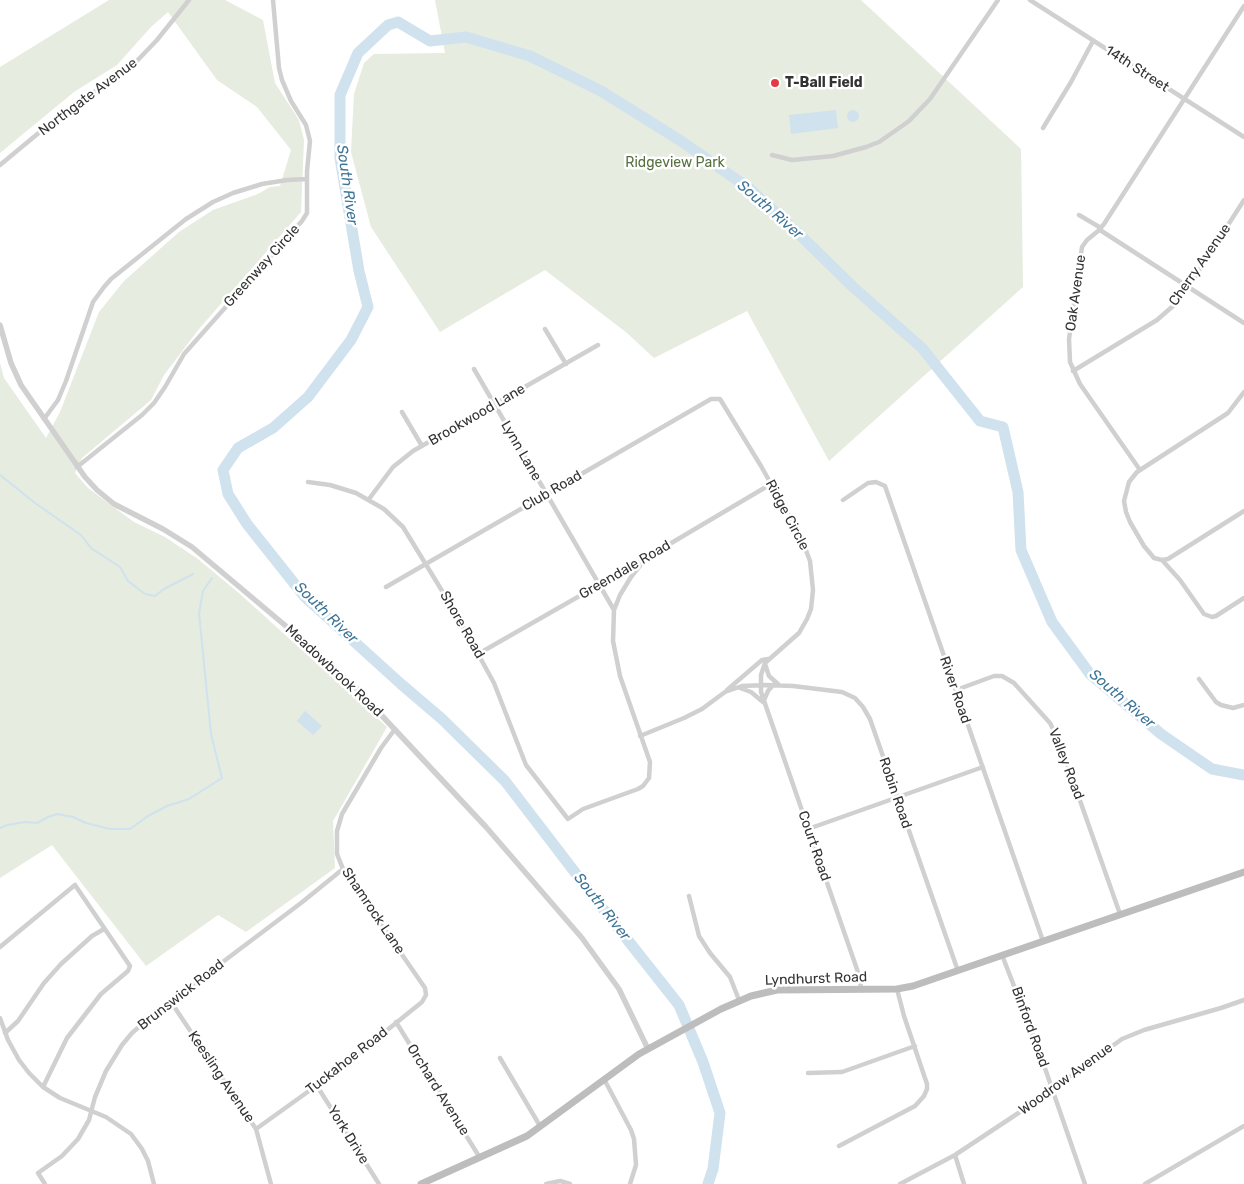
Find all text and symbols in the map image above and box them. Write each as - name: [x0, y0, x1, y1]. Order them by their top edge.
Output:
- street label: 14th Street: [1102, 42, 1172, 96]
- street label: Northgate Avenue: [35, 55, 141, 139]
- place label: T-Ball Field: [785, 75, 863, 91]
- marker: T-Ball Field: [769, 77, 781, 89]
- water label: South River: [332, 144, 362, 226]
- park label: Ridgeview Park: [625, 155, 725, 171]
- water label: South River: [733, 177, 807, 243]
- street label: Greenway Circle: [220, 221, 304, 311]
- street label: Cherry Avenue: [1165, 221, 1235, 309]
- street label: Oak Avenue: [1062, 254, 1090, 332]
- street label: Brookwood Lane: [426, 381, 528, 449]
- street label: Lynn Lane: [497, 418, 545, 484]
- street label: Club Road: [519, 467, 585, 515]
- street label: Ridge Circle: [761, 477, 813, 553]
- street label: Greendale Road: [576, 537, 674, 603]
- water label: South River: [291, 578, 361, 648]
- street label: Shore Road: [436, 588, 488, 662]
- street label: Meadowbrook Road: [282, 621, 386, 721]
- street label: River Road: [936, 654, 974, 726]
- water label: South River: [1085, 666, 1159, 732]
- street label: Valley Road: [1045, 726, 1087, 802]
- street label: Robin Road: [875, 755, 915, 831]
- street label: Court Road: [794, 809, 834, 883]
- street label: Shamrock Lane: [338, 864, 408, 958]
- water label: South River: [570, 869, 634, 945]
- street label: Brunswick Road: [135, 956, 227, 1034]
- street label: Lyndhurst Road: [764, 969, 868, 989]
- street label: Binford Road: [1008, 984, 1052, 1070]
- street label: Tuckahoe Road: [303, 1024, 391, 1098]
- street label: Keesling Avenue: [184, 1028, 258, 1126]
- street label: Woodrow Avenue: [1016, 1039, 1116, 1119]
- street label: Orchard Avenue: [403, 1041, 473, 1139]
- street label: York Drive: [324, 1103, 372, 1167]

